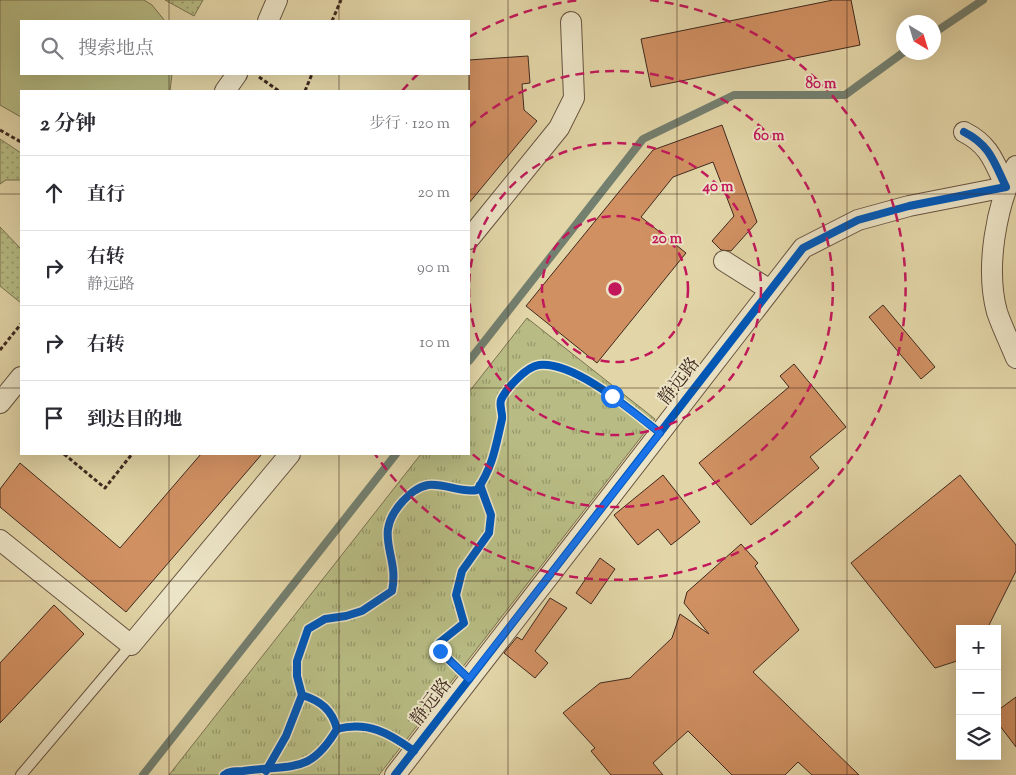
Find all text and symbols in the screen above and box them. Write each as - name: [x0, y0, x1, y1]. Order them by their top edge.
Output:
- north arrow: [896, 15, 941, 60]
- search box: [20, 20, 470, 75]
- icon: search: [38, 34, 66, 62]
- text: 搜索地点: [78, 36, 154, 63]
- text: 80 m: [805, 74, 837, 95]
- text: 2 分钟: [40, 110, 96, 140]
- text: 步行 · 120 m: [369, 113, 450, 136]
- text: 60 m: [754, 126, 785, 147]
- text: 40 m: [702, 177, 734, 198]
- icon: ahead: [40, 179, 68, 207]
- text: 直行: [87, 182, 125, 209]
- text: 20 m: [417, 182, 450, 205]
- text: 20 m: [652, 229, 683, 250]
- text: 右转: [87, 244, 125, 271]
- icon: right: [40, 254, 68, 282]
- text: 90 m: [417, 257, 450, 280]
- text: 静远路: [87, 274, 135, 297]
- centre of rings: [606, 280, 624, 298]
- icon: right: [40, 329, 68, 357]
- text: 右转: [87, 332, 125, 359]
- text: 10 m: [420, 332, 450, 355]
- street label: 静远路: [653, 353, 707, 411]
- route start: [601, 385, 624, 408]
- icon: arrive: [40, 404, 68, 432]
- text: 到达目的地: [87, 407, 182, 434]
- map controls: [956, 625, 1001, 760]
- button: +: [956, 625, 1001, 670]
- route end: [429, 640, 452, 663]
- button: −: [956, 670, 1001, 715]
- street label: 静远路: [405, 674, 459, 732]
- button: layers: [956, 715, 1001, 760]

